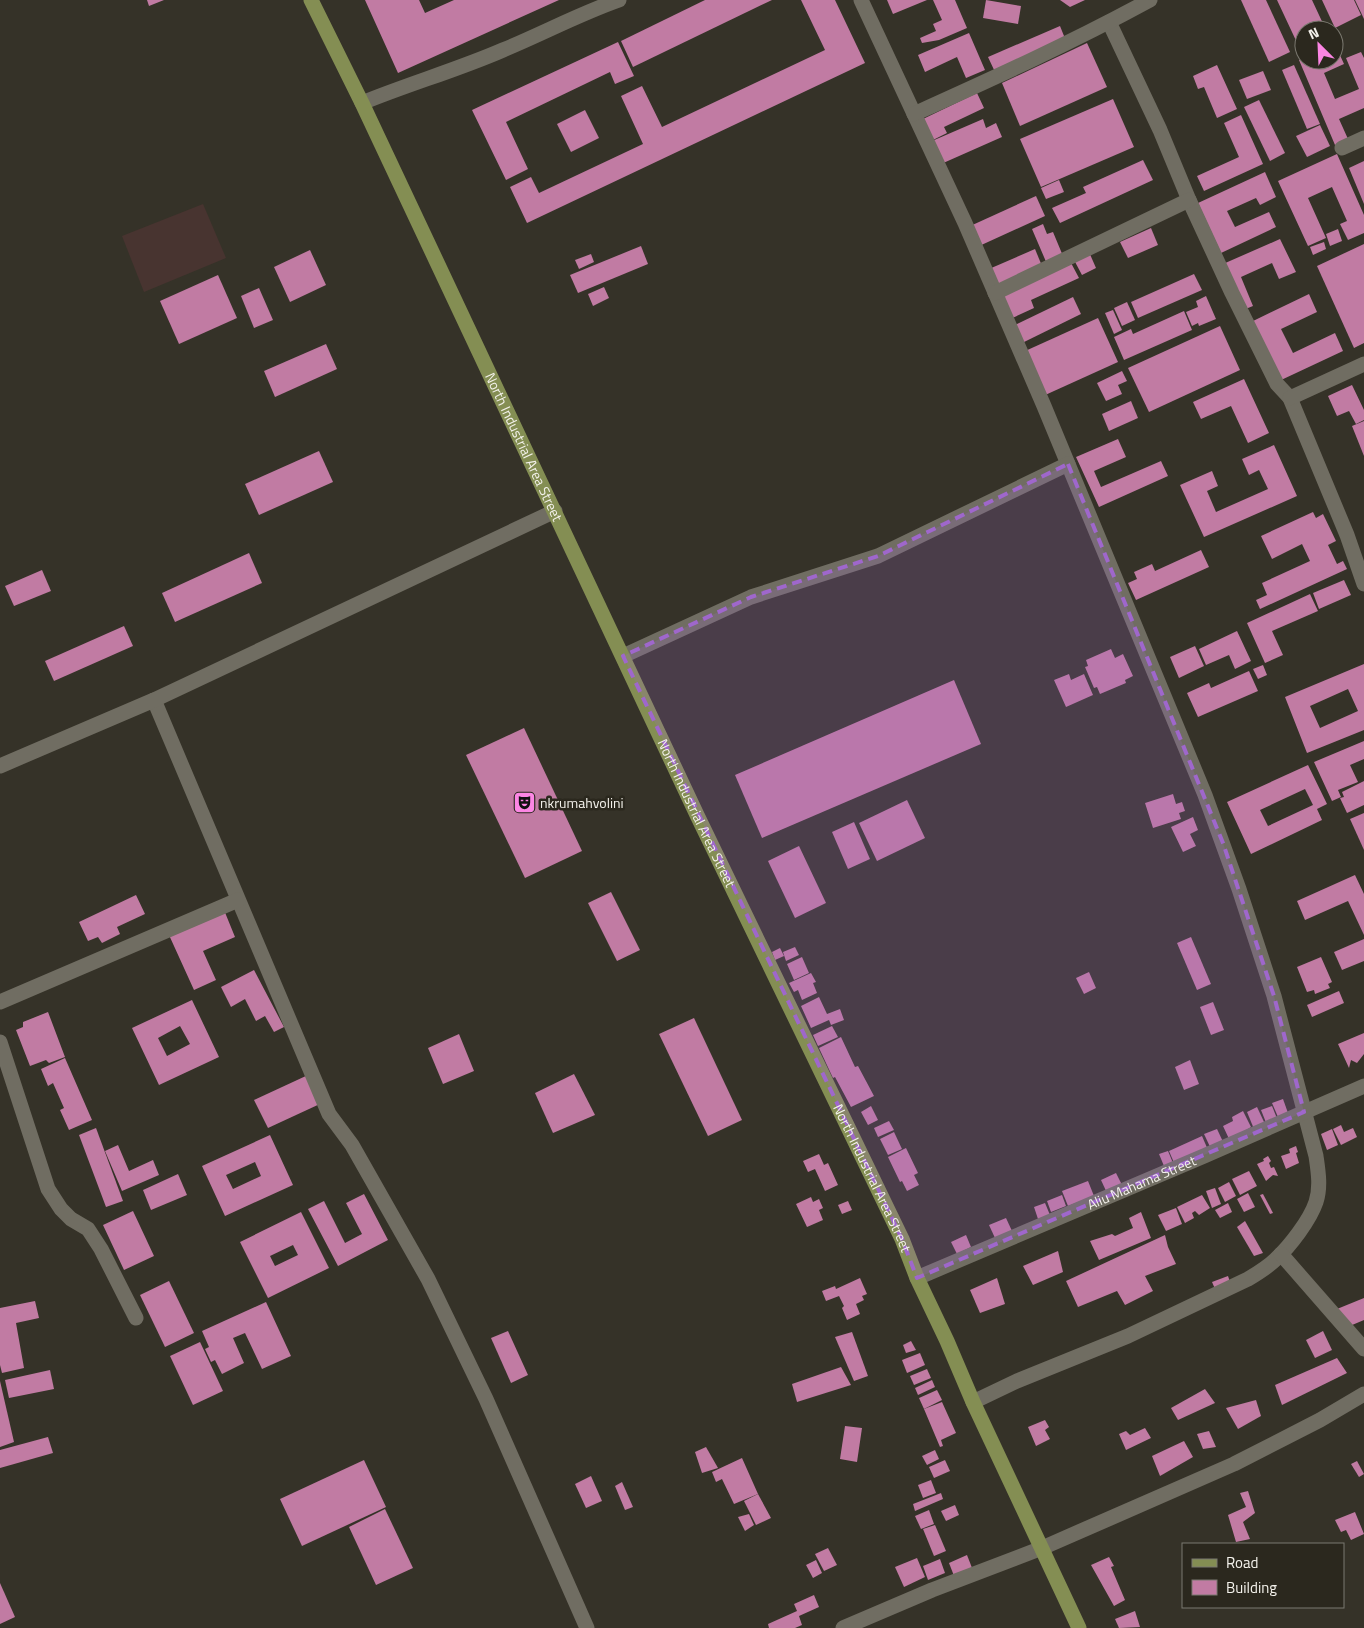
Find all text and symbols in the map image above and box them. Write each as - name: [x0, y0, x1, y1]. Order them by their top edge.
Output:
- north arrow: [1294, 20, 1344, 70]
- text: N: [1305, 21, 1322, 44]
- street label: North Industrial Area Street: [480, 369, 568, 525]
- street label: North Industrial Area Street: [653, 735, 741, 891]
- theatre icon: nkrumahvolini: [512, 791, 536, 815]
- place label: nkrumahvolini: [540, 792, 624, 813]
- street label: North Industrial Area Street: [828, 1100, 917, 1255]
- street label: Aliu Mahama Street: [1084, 1150, 1199, 1215]
- legend: [1182, 1543, 1344, 1608]
- text: Road: [1226, 1551, 1258, 1574]
- text: Building: [1226, 1576, 1277, 1599]

